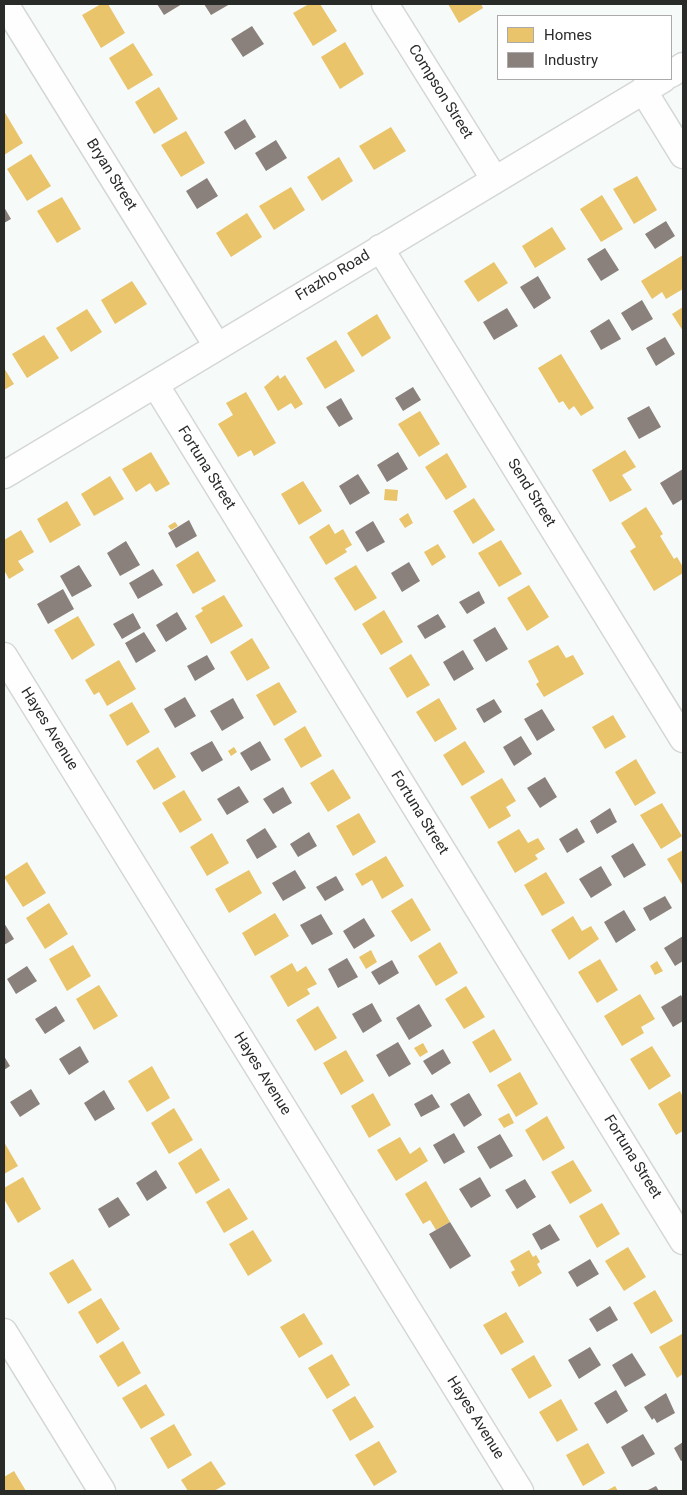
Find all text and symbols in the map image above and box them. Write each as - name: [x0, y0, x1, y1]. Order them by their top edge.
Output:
- legend: [497, 15, 672, 80]
- text: Homes: [544, 26, 592, 44]
- street label: Compson Street: [404, 42, 476, 142]
- text: Industry: [544, 51, 598, 69]
- street label: Bryan Street: [82, 136, 140, 214]
- street label: Frazho Road: [293, 247, 373, 305]
- street label: Fortuna Street: [173, 423, 239, 513]
- street label: Send Street: [503, 456, 559, 530]
- street label: Hayes Avenue: [16, 684, 82, 774]
- street label: Fortuna Street: [386, 768, 452, 858]
- street label: Hayes Avenue: [229, 1029, 295, 1119]
- street label: Fortuna Street: [599, 1112, 665, 1202]
- street label: Hayes Avenue: [442, 1373, 508, 1463]

